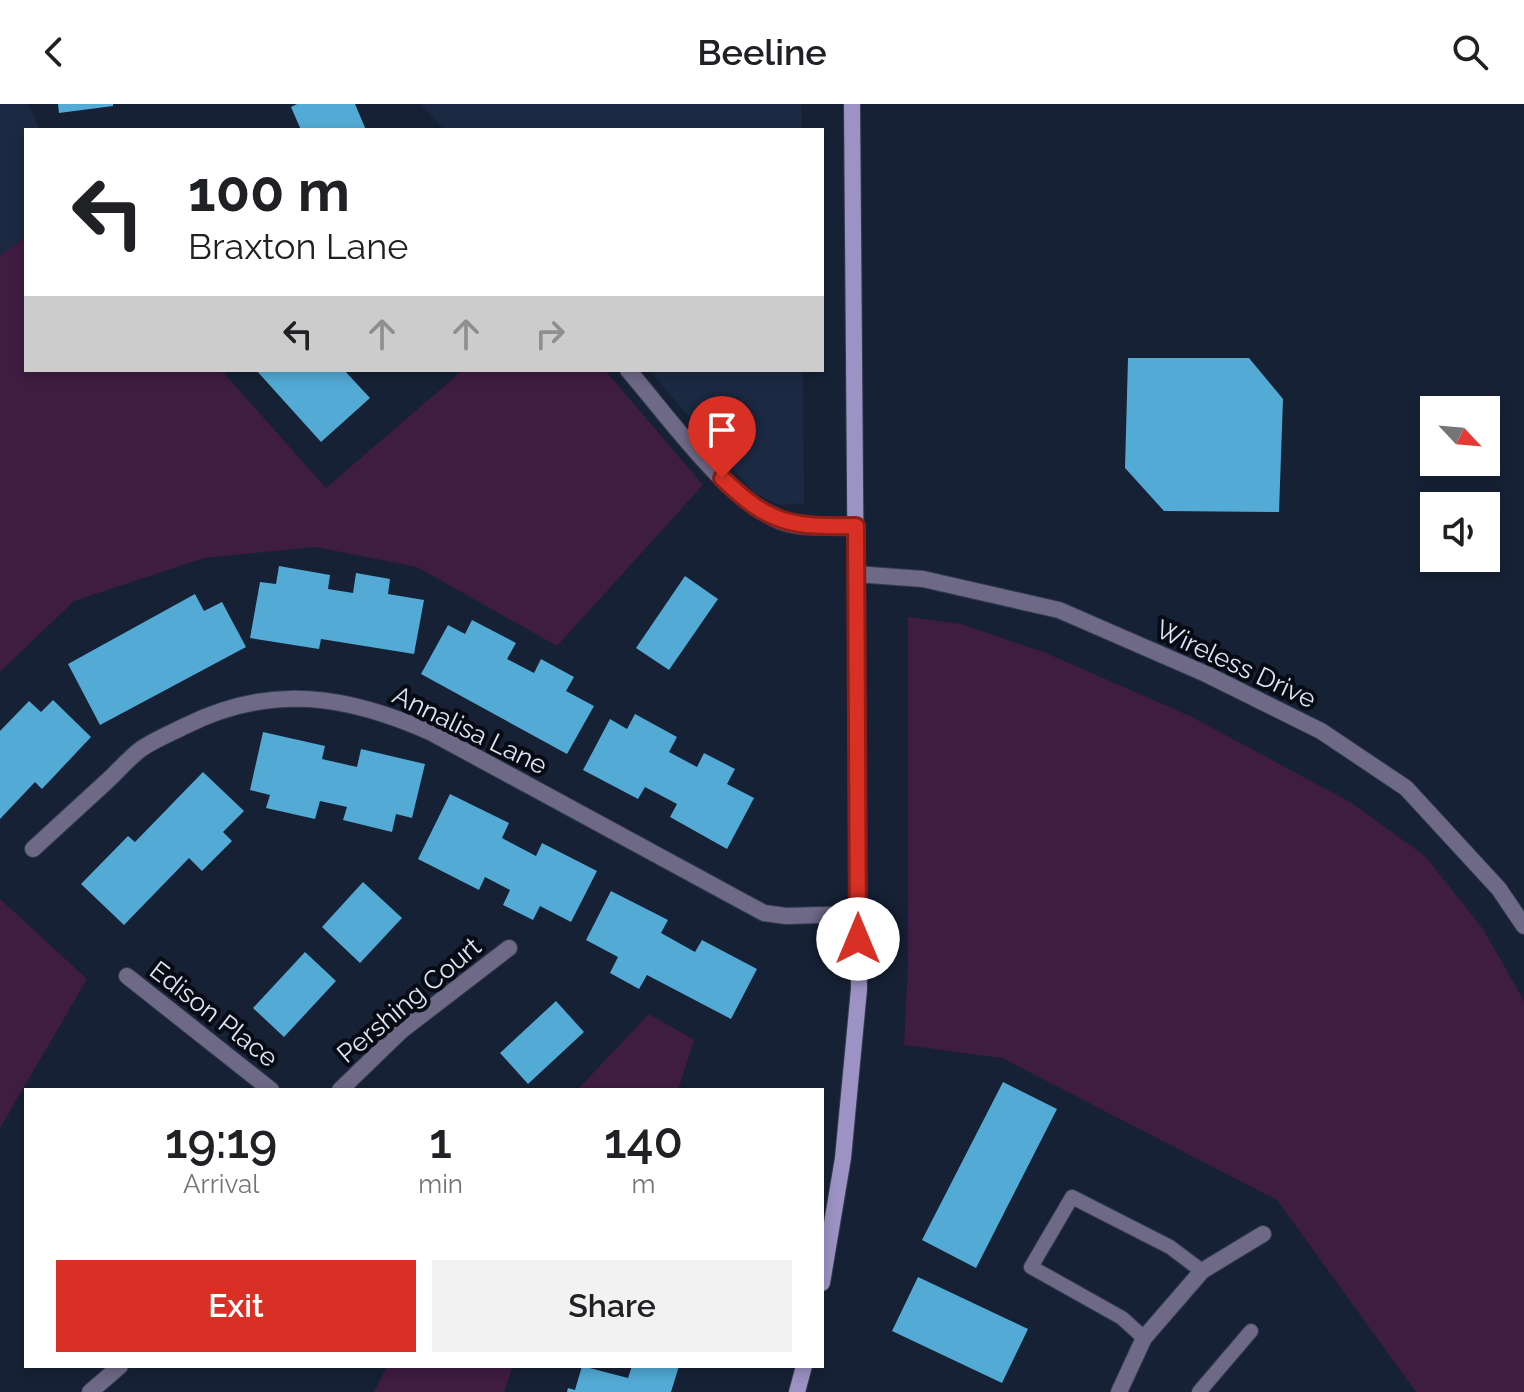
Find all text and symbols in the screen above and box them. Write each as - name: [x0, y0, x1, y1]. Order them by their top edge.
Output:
- icon: back: [32, 30, 76, 74]
- icon: search: [1448, 30, 1492, 74]
- text: Beeline: [697, 31, 827, 73]
- text: 100 m: [188, 158, 350, 224]
- icon: left: [56, 160, 160, 264]
- text: Braxton Lane: [188, 225, 408, 267]
- icon: left: [276, 312, 320, 356]
- icon: ahead: [360, 312, 404, 356]
- icon: ahead: [444, 312, 488, 356]
- icon: right: [528, 312, 572, 356]
- pin: [688, 396, 756, 478]
- north arrow: [1420, 396, 1500, 476]
- map controls: [1420, 396, 1500, 572]
- icon: arrive: [700, 408, 744, 452]
- button: sound: [1420, 492, 1500, 572]
- street label: Wireless Drive: [1151, 614, 1321, 714]
- street label: Annalisa Lane: [388, 680, 552, 780]
- position arrow: [816, 897, 900, 981]
- street label: Pershing Court: [331, 931, 487, 1069]
- street label: Edison Place: [144, 955, 284, 1073]
- text: 19:19: [165, 1113, 277, 1169]
- text: 1: [429, 1113, 452, 1169]
- text: 140: [604, 1113, 683, 1169]
- text: Arrival: [183, 1169, 259, 1199]
- text: min: [418, 1169, 463, 1199]
- text: m: [632, 1169, 655, 1199]
- button: Exit: [56, 1260, 416, 1352]
- button: Share: [432, 1260, 792, 1352]

